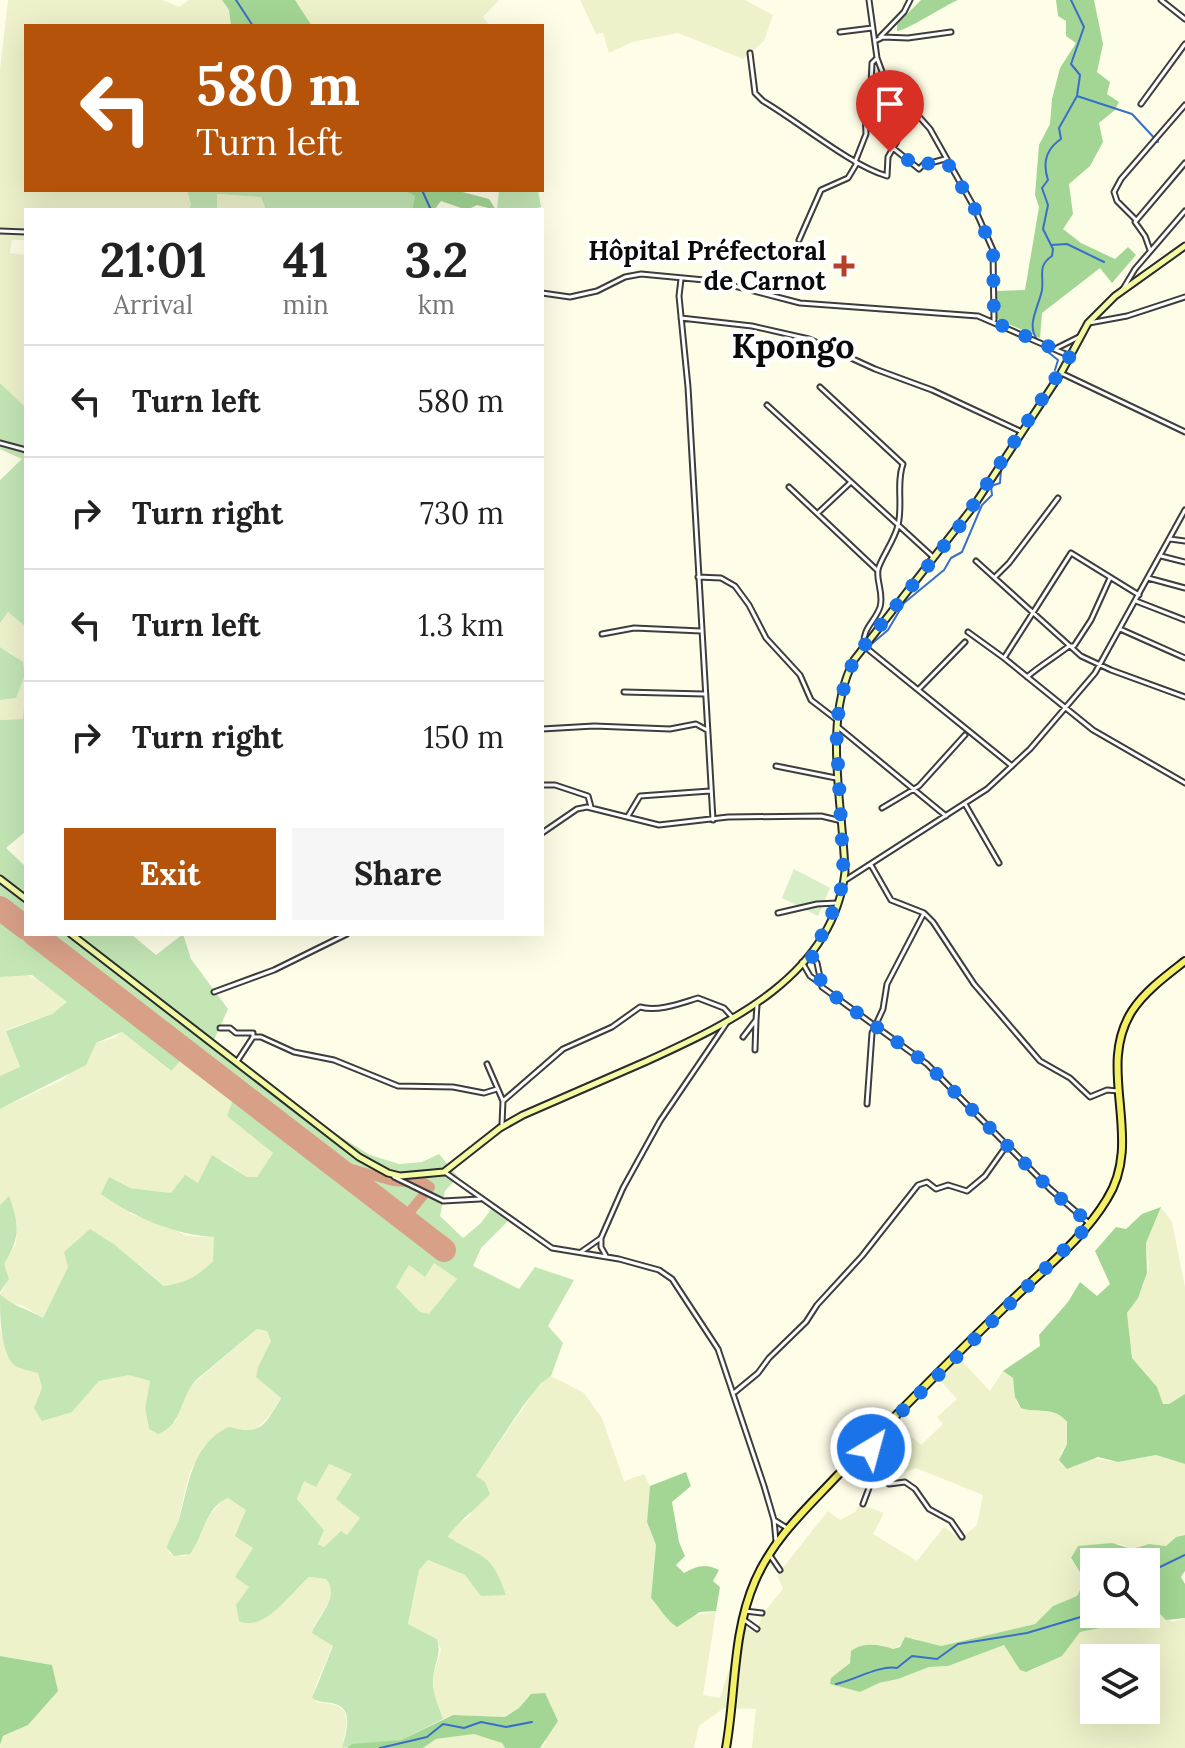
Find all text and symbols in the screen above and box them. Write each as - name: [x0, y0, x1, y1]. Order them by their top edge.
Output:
- text: 580 m: [196, 49, 360, 120]
- icon: left: [64, 56, 168, 160]
- pin: [856, 70, 924, 152]
- icon: arrive: [868, 82, 912, 126]
- text: Turn left: [196, 119, 343, 165]
- text: 21:01: [100, 229, 207, 290]
- text: 41: [283, 229, 329, 290]
- text: 3.2: [405, 229, 468, 290]
- place label: Hôpital Préfectoral de Carnot: [588, 234, 827, 297]
- marker: Hôpital Préfectoral de Carnot: [833, 255, 855, 277]
- text: Arrival: [114, 288, 193, 321]
- text: min: [283, 288, 329, 321]
- text: km: [418, 288, 455, 321]
- district label: Kpongo: [731, 324, 855, 368]
- icon: left: [64, 379, 108, 423]
- text: Turn left: [132, 382, 260, 420]
- text: 580 m: [417, 382, 504, 420]
- icon: right: [64, 491, 108, 535]
- text: Turn right: [132, 494, 283, 532]
- text: 730 m: [420, 494, 504, 532]
- icon: left: [64, 603, 108, 647]
- text: Turn left: [132, 606, 260, 644]
- text: 1.3 km: [418, 606, 504, 644]
- icon: right: [64, 715, 108, 759]
- text: Turn right: [132, 718, 283, 756]
- text: 150 m: [423, 718, 504, 756]
- button: Exit: [64, 828, 276, 920]
- button: Share: [292, 828, 504, 920]
- position arrow: [829, 1406, 913, 1490]
- map controls: [1080, 1548, 1160, 1724]
- button: search: [1080, 1548, 1160, 1628]
- button: layers: [1080, 1644, 1160, 1724]

